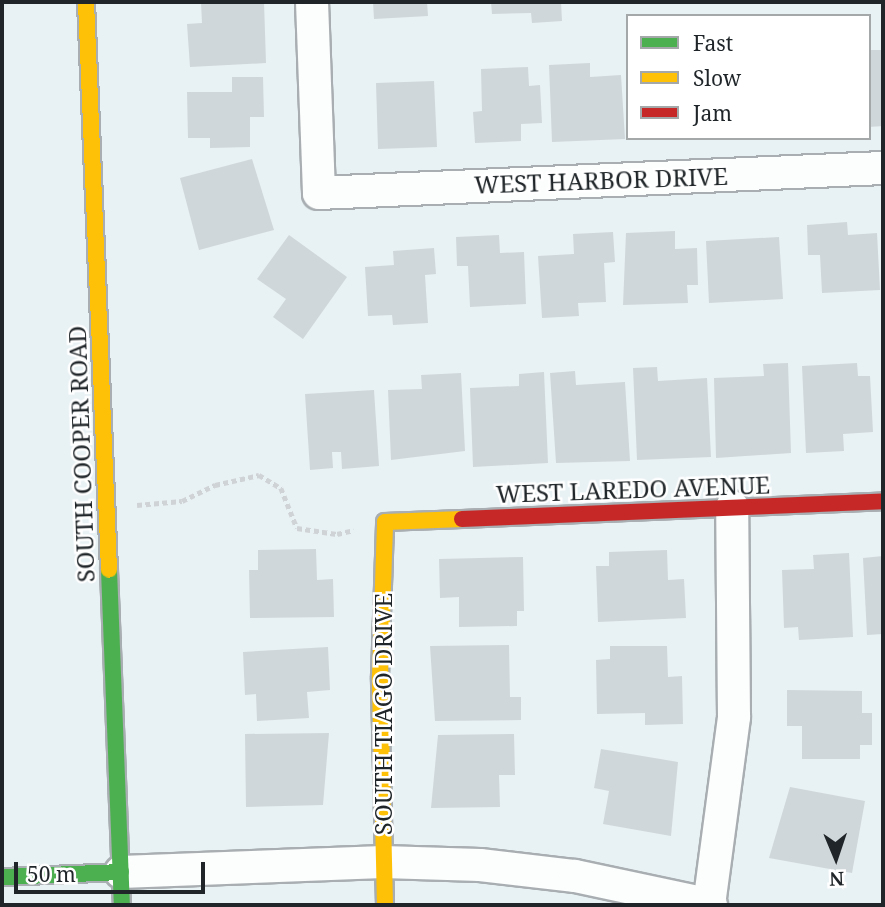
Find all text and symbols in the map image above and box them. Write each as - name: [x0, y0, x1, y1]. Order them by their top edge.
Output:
- legend: [626, 14, 871, 140]
- text: Fast: [693, 29, 733, 57]
- text: Slow: [693, 64, 741, 92]
- text: Jam: [693, 99, 732, 127]
- street label: WEST HARBOR DRIVE: [474, 161, 728, 199]
- street label: SOUTH COOPER ROAD: [62, 325, 100, 583]
- street label: WEST LAREDO AVENUE: [495, 470, 771, 508]
- street label: SOUTH TIAGO DRIVE: [369, 593, 397, 835]
- north arrow: [801, 823, 871, 893]
- scale bar: [18, 848, 208, 892]
- text: 50 m: [27, 860, 76, 888]
- text: N: [829, 866, 845, 892]

